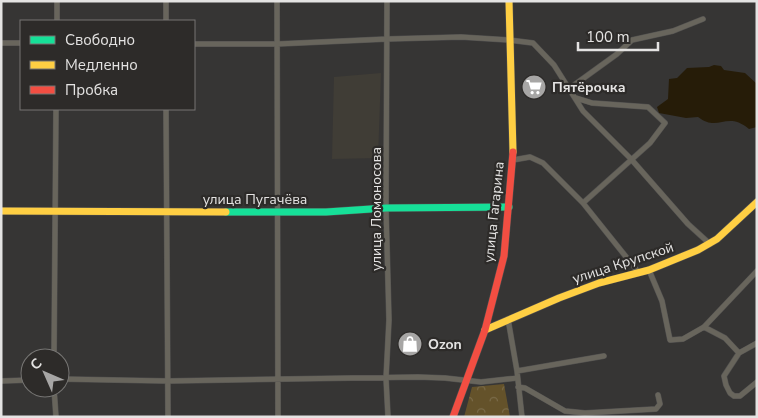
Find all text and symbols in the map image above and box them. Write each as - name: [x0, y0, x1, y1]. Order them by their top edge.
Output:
- legend: [20, 20, 195, 110]
- scale bar: [578, 20, 658, 52]
- text: 100 m: [586, 27, 630, 47]
- text: Свободно: [65, 30, 135, 50]
- text: Медленно: [65, 55, 138, 75]
- supermarket icon: Пятёрочка: [521, 74, 547, 100]
- place label: Пятёрочка: [552, 78, 626, 97]
- text: Пробка: [65, 80, 118, 100]
- street label: улица Ломоносова: [367, 147, 386, 271]
- street label: улица Гагарина: [479, 160, 509, 264]
- street label: улица Пугачёва: [203, 190, 307, 209]
- street label: улица Крупской: [570, 238, 676, 288]
- shop icon: Ozon: [397, 331, 423, 357]
- place label: Ozon: [428, 335, 462, 354]
- north arrow: [20, 348, 70, 398]
- text: С: [26, 354, 47, 374]

